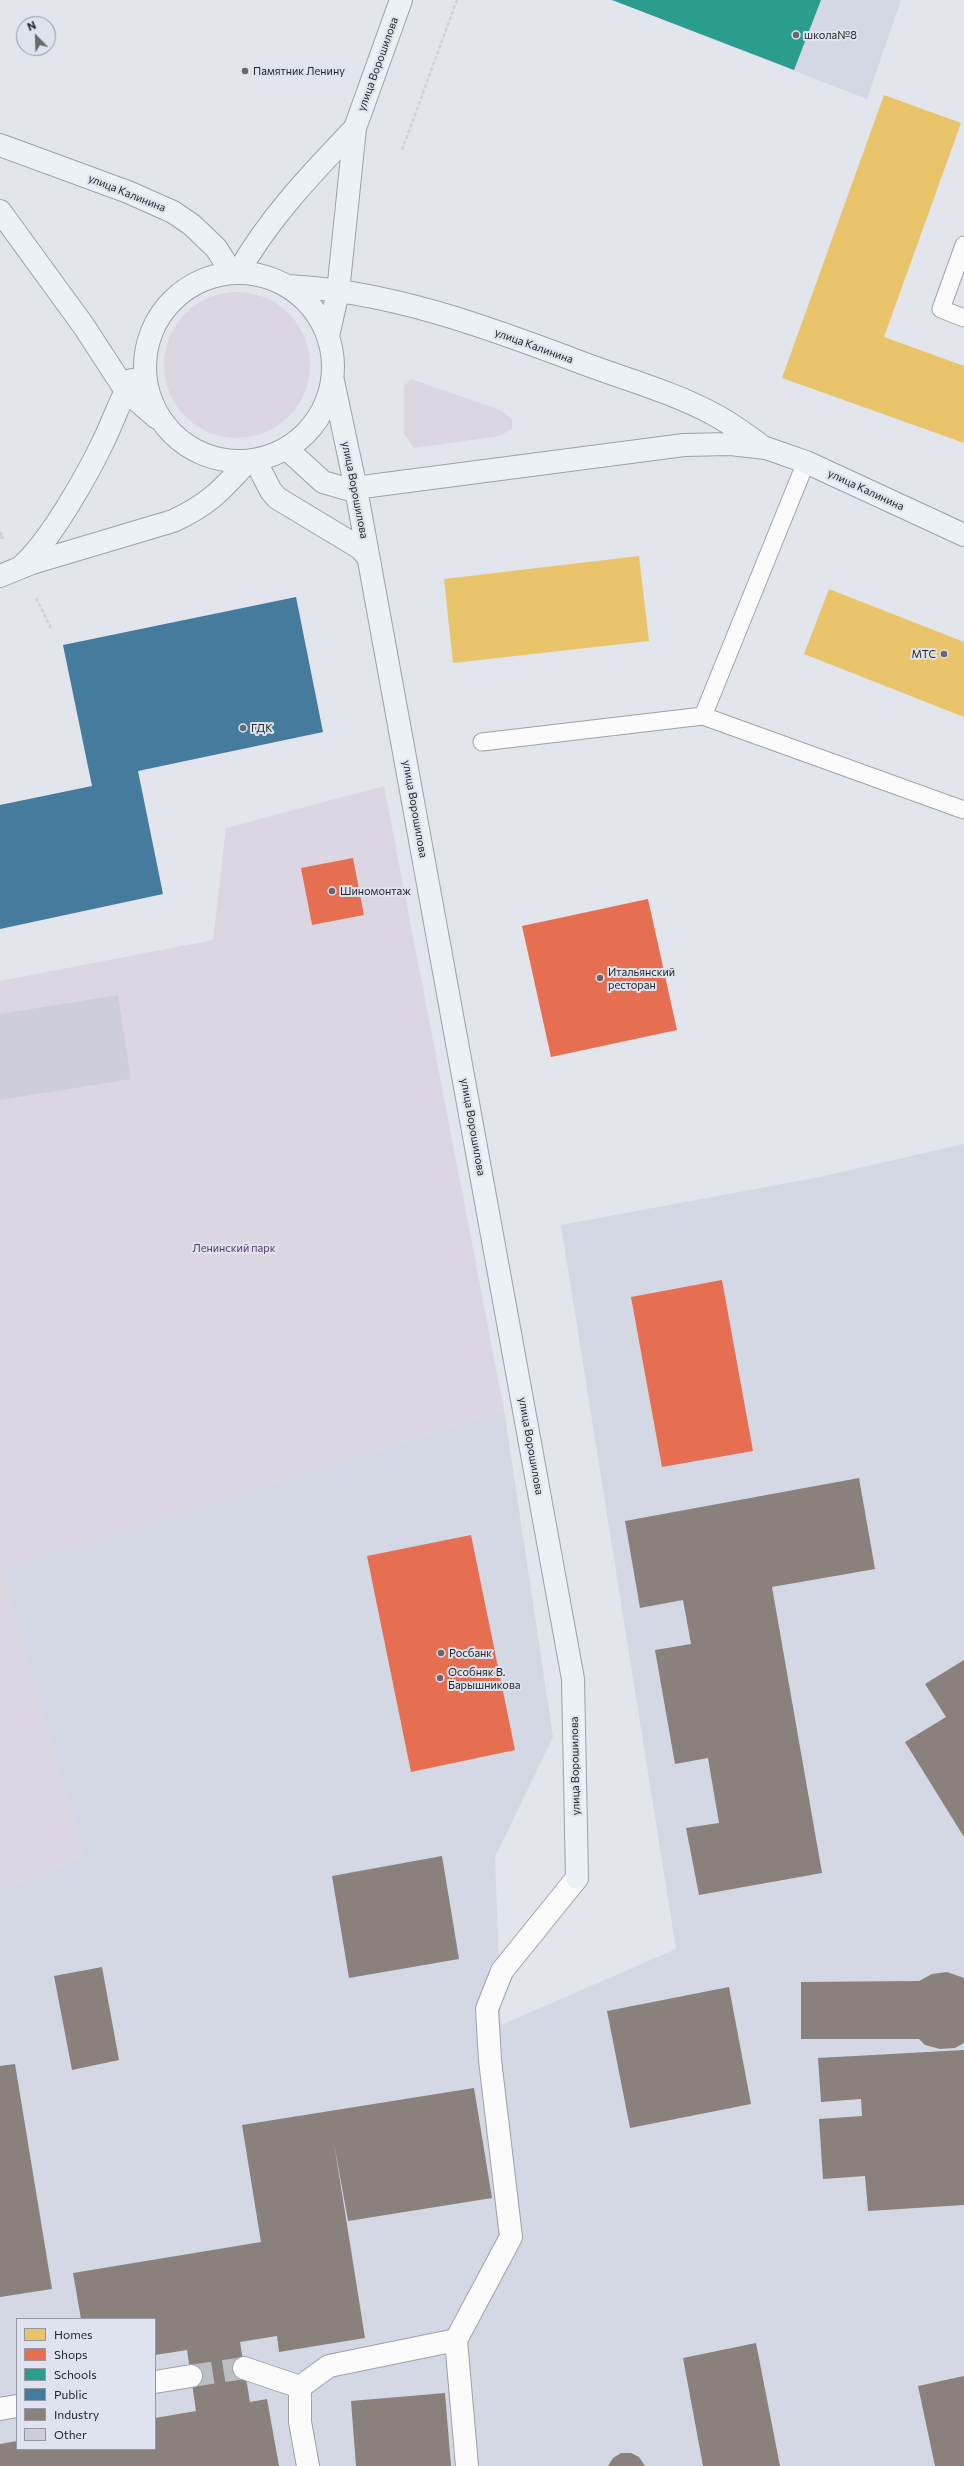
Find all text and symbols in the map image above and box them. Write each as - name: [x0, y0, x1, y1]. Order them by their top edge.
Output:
- street label: улица Ворошилова: [355, 15, 401, 113]
- north arrow: [16, 16, 56, 56]
- text: N: [25, 18, 38, 33]
- place label: школа№8: [804, 28, 857, 42]
- marker: школа№8: [791, 30, 801, 40]
- place label: Памятник Ленину: [253, 64, 345, 78]
- marker: Памятник Ленину: [240, 66, 250, 76]
- street label: улица Калинина: [86, 171, 168, 215]
- street label: улица Калинина: [493, 326, 575, 366]
- street label: улица Ворошилова: [339, 440, 371, 540]
- street label: улица Калинина: [826, 467, 906, 513]
- place label: МТС: [912, 647, 936, 661]
- marker: МТС: [939, 649, 949, 659]
- place label: ГДК: [251, 721, 273, 735]
- marker: ГДК: [238, 723, 248, 733]
- street label: улица Ворошилова: [400, 759, 430, 859]
- place label: Шиномонтаж: [340, 884, 411, 898]
- marker: Шиномонтаж: [327, 886, 337, 896]
- place label: Итальянский ресторан: [608, 965, 675, 991]
- marker: Итальянский ресторан: [595, 973, 605, 983]
- street label: улица Ворошилова: [458, 1077, 488, 1177]
- park label: Ленинский парк: [192, 1241, 276, 1255]
- street label: улица Ворошилова: [516, 1396, 546, 1496]
- place label: Росбанк: [449, 1646, 492, 1660]
- marker: Росбанк: [436, 1648, 446, 1658]
- place label: Особняк В. Барышникова: [448, 1665, 520, 1691]
- marker: Особняк В. Барышникова: [435, 1673, 445, 1683]
- street label: улица Ворошилова: [568, 1717, 582, 1815]
- legend: [16, 2318, 156, 2450]
- text: Homes: [54, 2327, 92, 2341]
- text: Shops: [54, 2347, 88, 2361]
- text: Schools: [54, 2367, 97, 2381]
- text: Public: [54, 2387, 87, 2401]
- text: Industry: [54, 2407, 99, 2421]
- text: Other: [54, 2427, 87, 2441]

